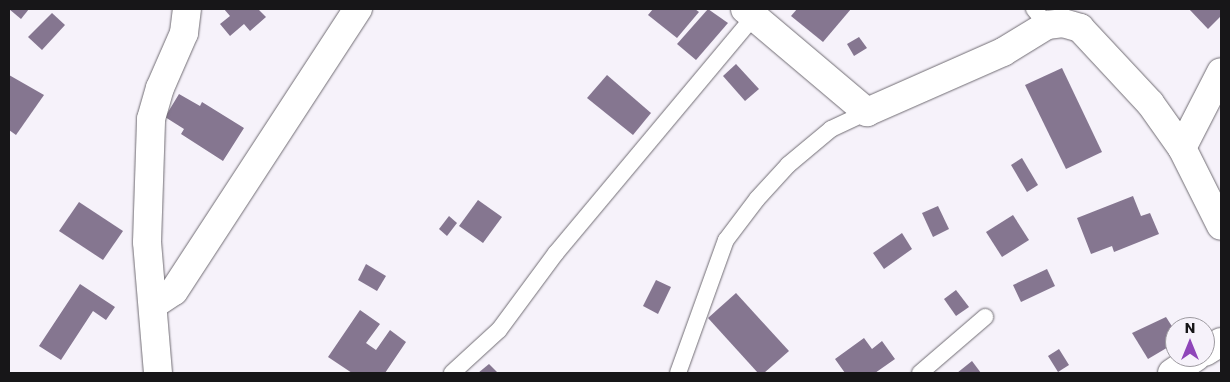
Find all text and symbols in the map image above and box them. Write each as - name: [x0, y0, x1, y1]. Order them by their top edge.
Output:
- north arrow: [1165, 317, 1215, 367]
- text: N: [1185, 318, 1195, 338]

